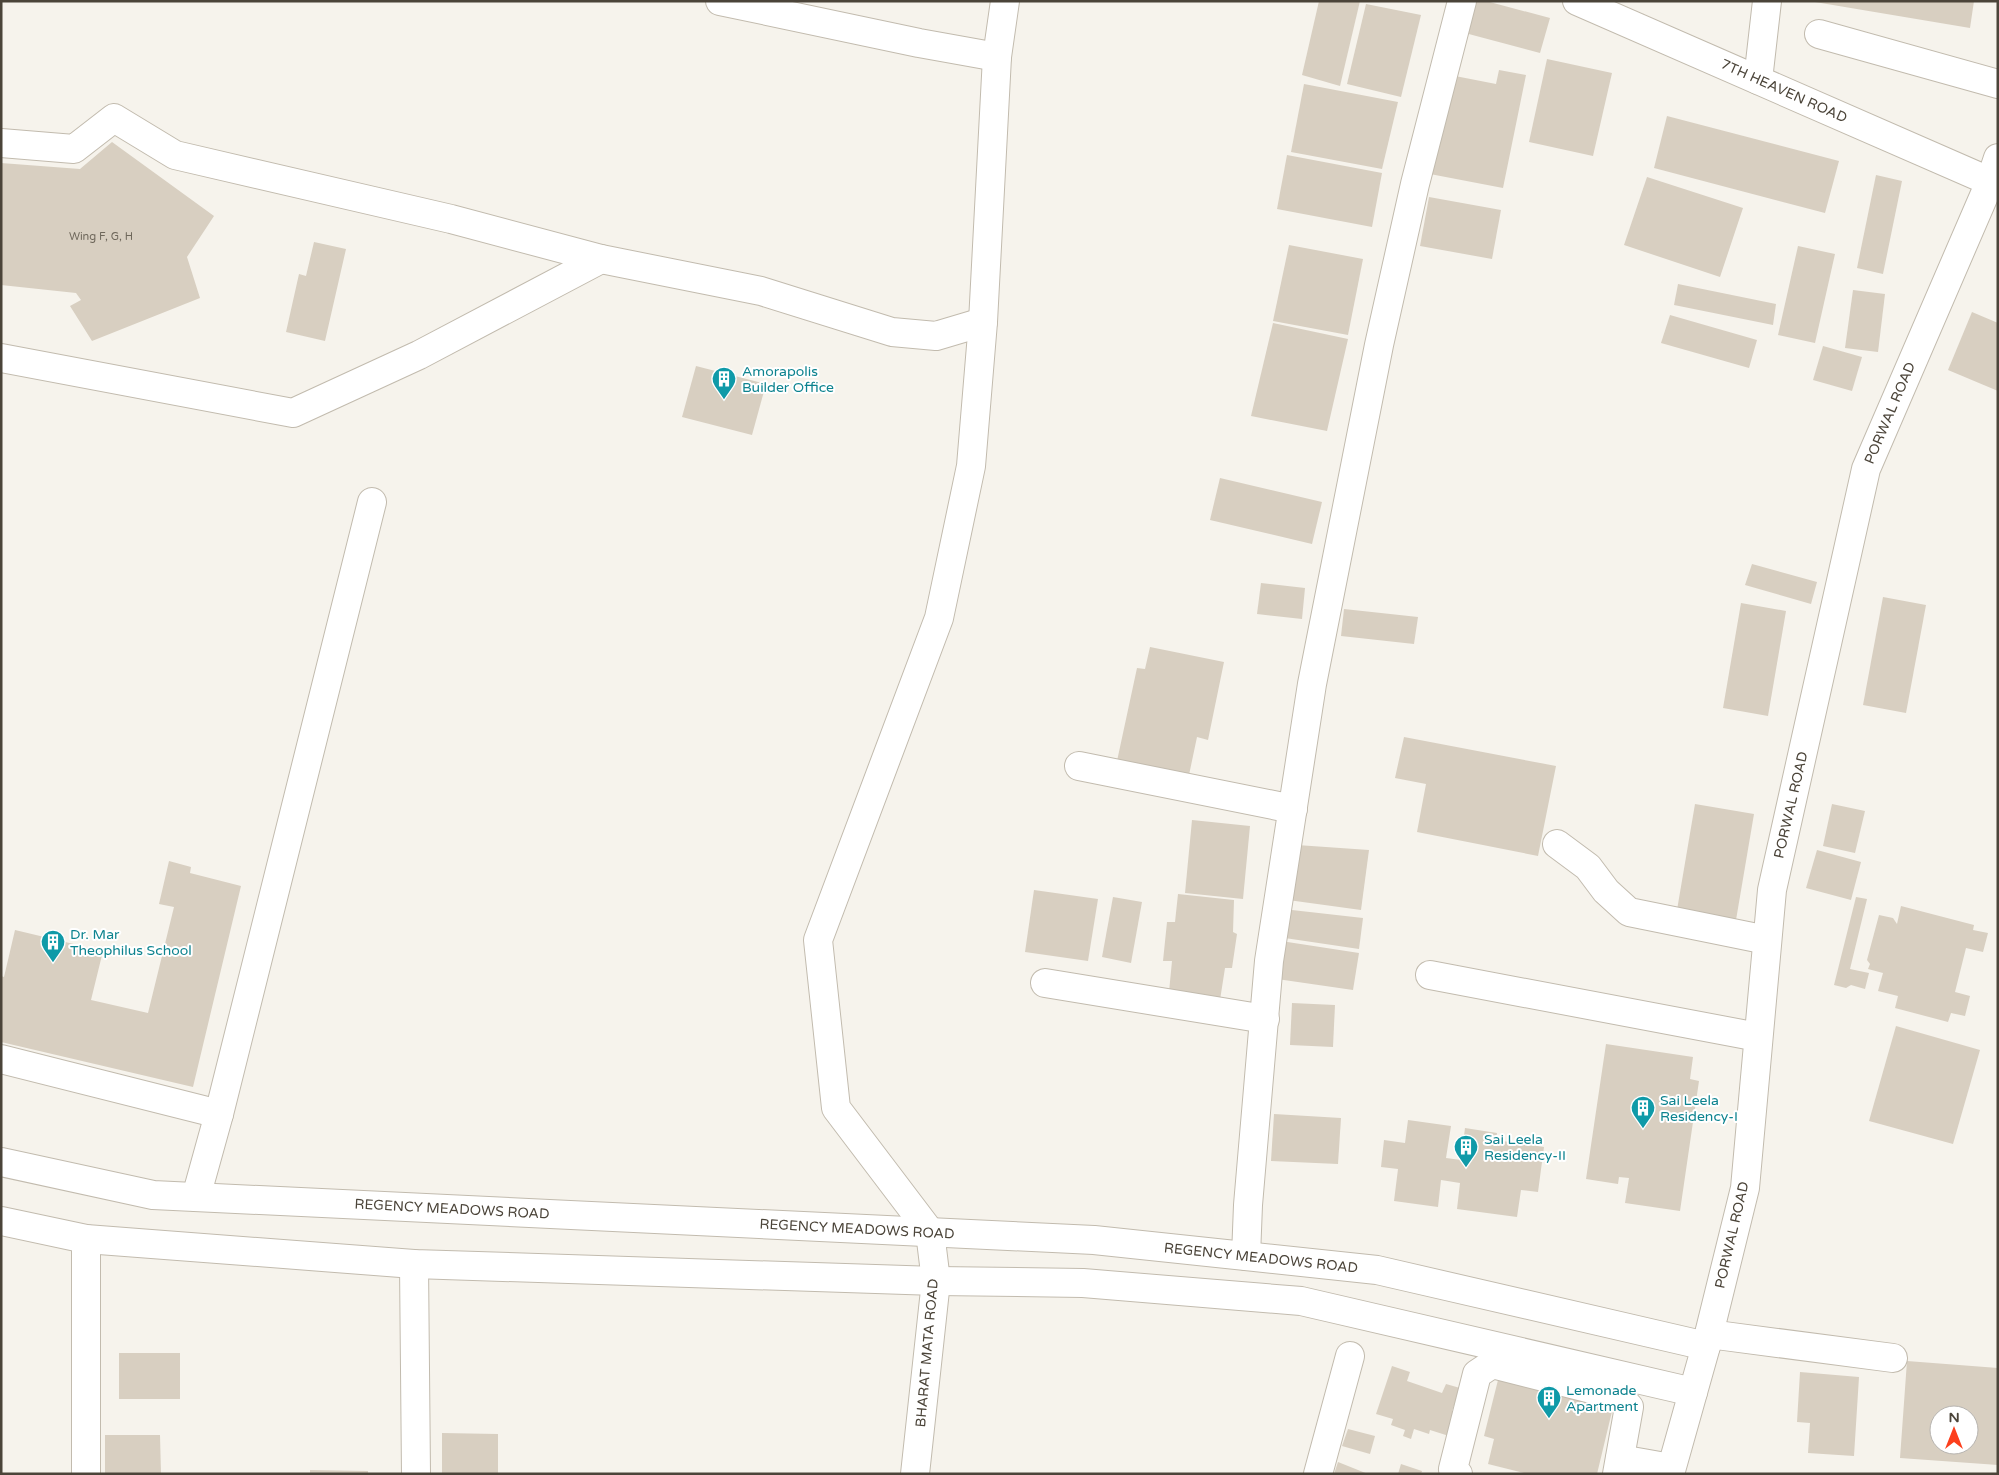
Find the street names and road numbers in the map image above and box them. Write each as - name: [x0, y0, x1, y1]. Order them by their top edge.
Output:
- street label: 7TH HEAVEN ROAD: [1718, 55, 1850, 127]
- street label: PORWAL ROAD: [1861, 359, 1919, 467]
- street label: PORWAL ROAD: [1770, 750, 1812, 860]
- street label: PORWAL ROAD: [1711, 1180, 1753, 1290]
- street label: REGENCY MEADOWS ROAD: [354, 1195, 550, 1223]
- street label: REGENCY MEADOWS ROAD: [759, 1215, 955, 1243]
- street label: REGENCY MEADOWS ROAD: [1163, 1239, 1359, 1277]
- street label: BHARAT MATA ROAD: [912, 1278, 942, 1428]

